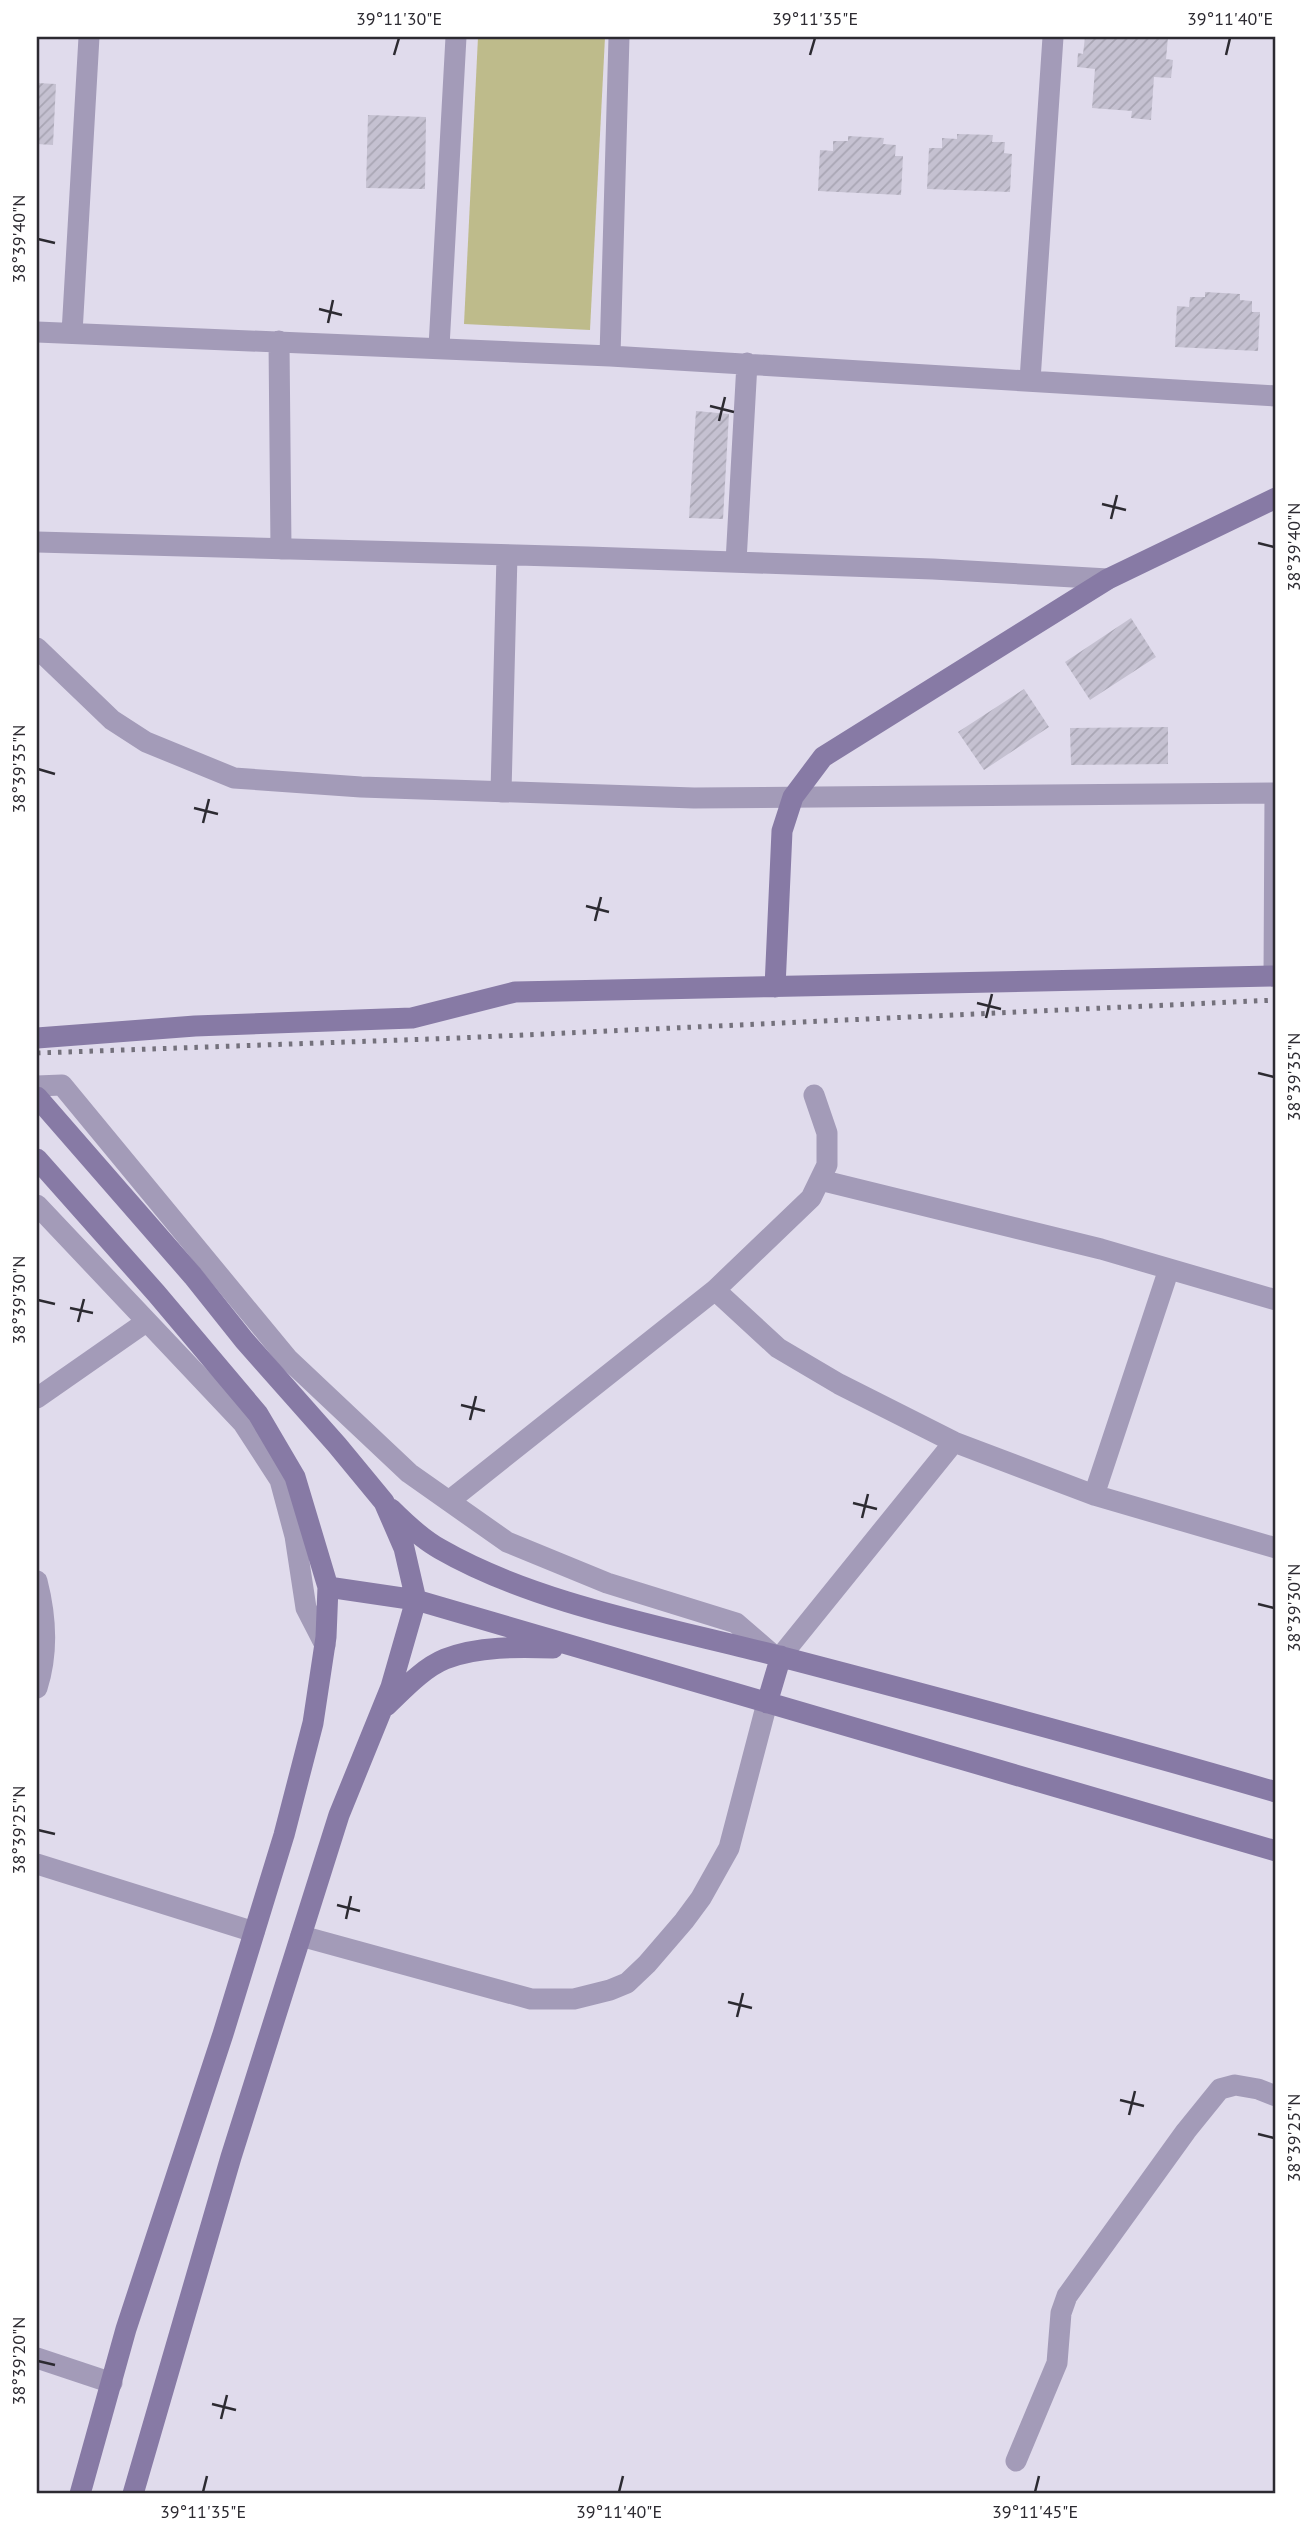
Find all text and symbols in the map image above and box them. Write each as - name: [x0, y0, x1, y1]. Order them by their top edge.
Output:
- text: 39°11'30"E: [356, 7, 442, 30]
- text: 39°11'35"E: [772, 7, 858, 30]
- text: 39°11'40"E: [1187, 7, 1273, 30]
- text: 38°39'40"N: [7, 195, 30, 283]
- text: 38°39'40"N: [1282, 503, 1305, 591]
- text: 38°39'35"N: [7, 725, 30, 813]
- text: 38°39'35"N: [1282, 1033, 1305, 1121]
- text: 38°39'30"N: [7, 1256, 30, 1344]
- text: 38°39'30"N: [1282, 1564, 1305, 1652]
- text: 38°39'25"N: [7, 1786, 30, 1874]
- text: 38°39'25"N: [1282, 2094, 1305, 2182]
- text: 38°39'20"N: [7, 2317, 30, 2405]
- text: 39°11'35"E: [160, 2500, 246, 2523]
- text: 39°11'40"E: [576, 2500, 662, 2523]
- text: 39°11'45"E: [992, 2500, 1078, 2523]

